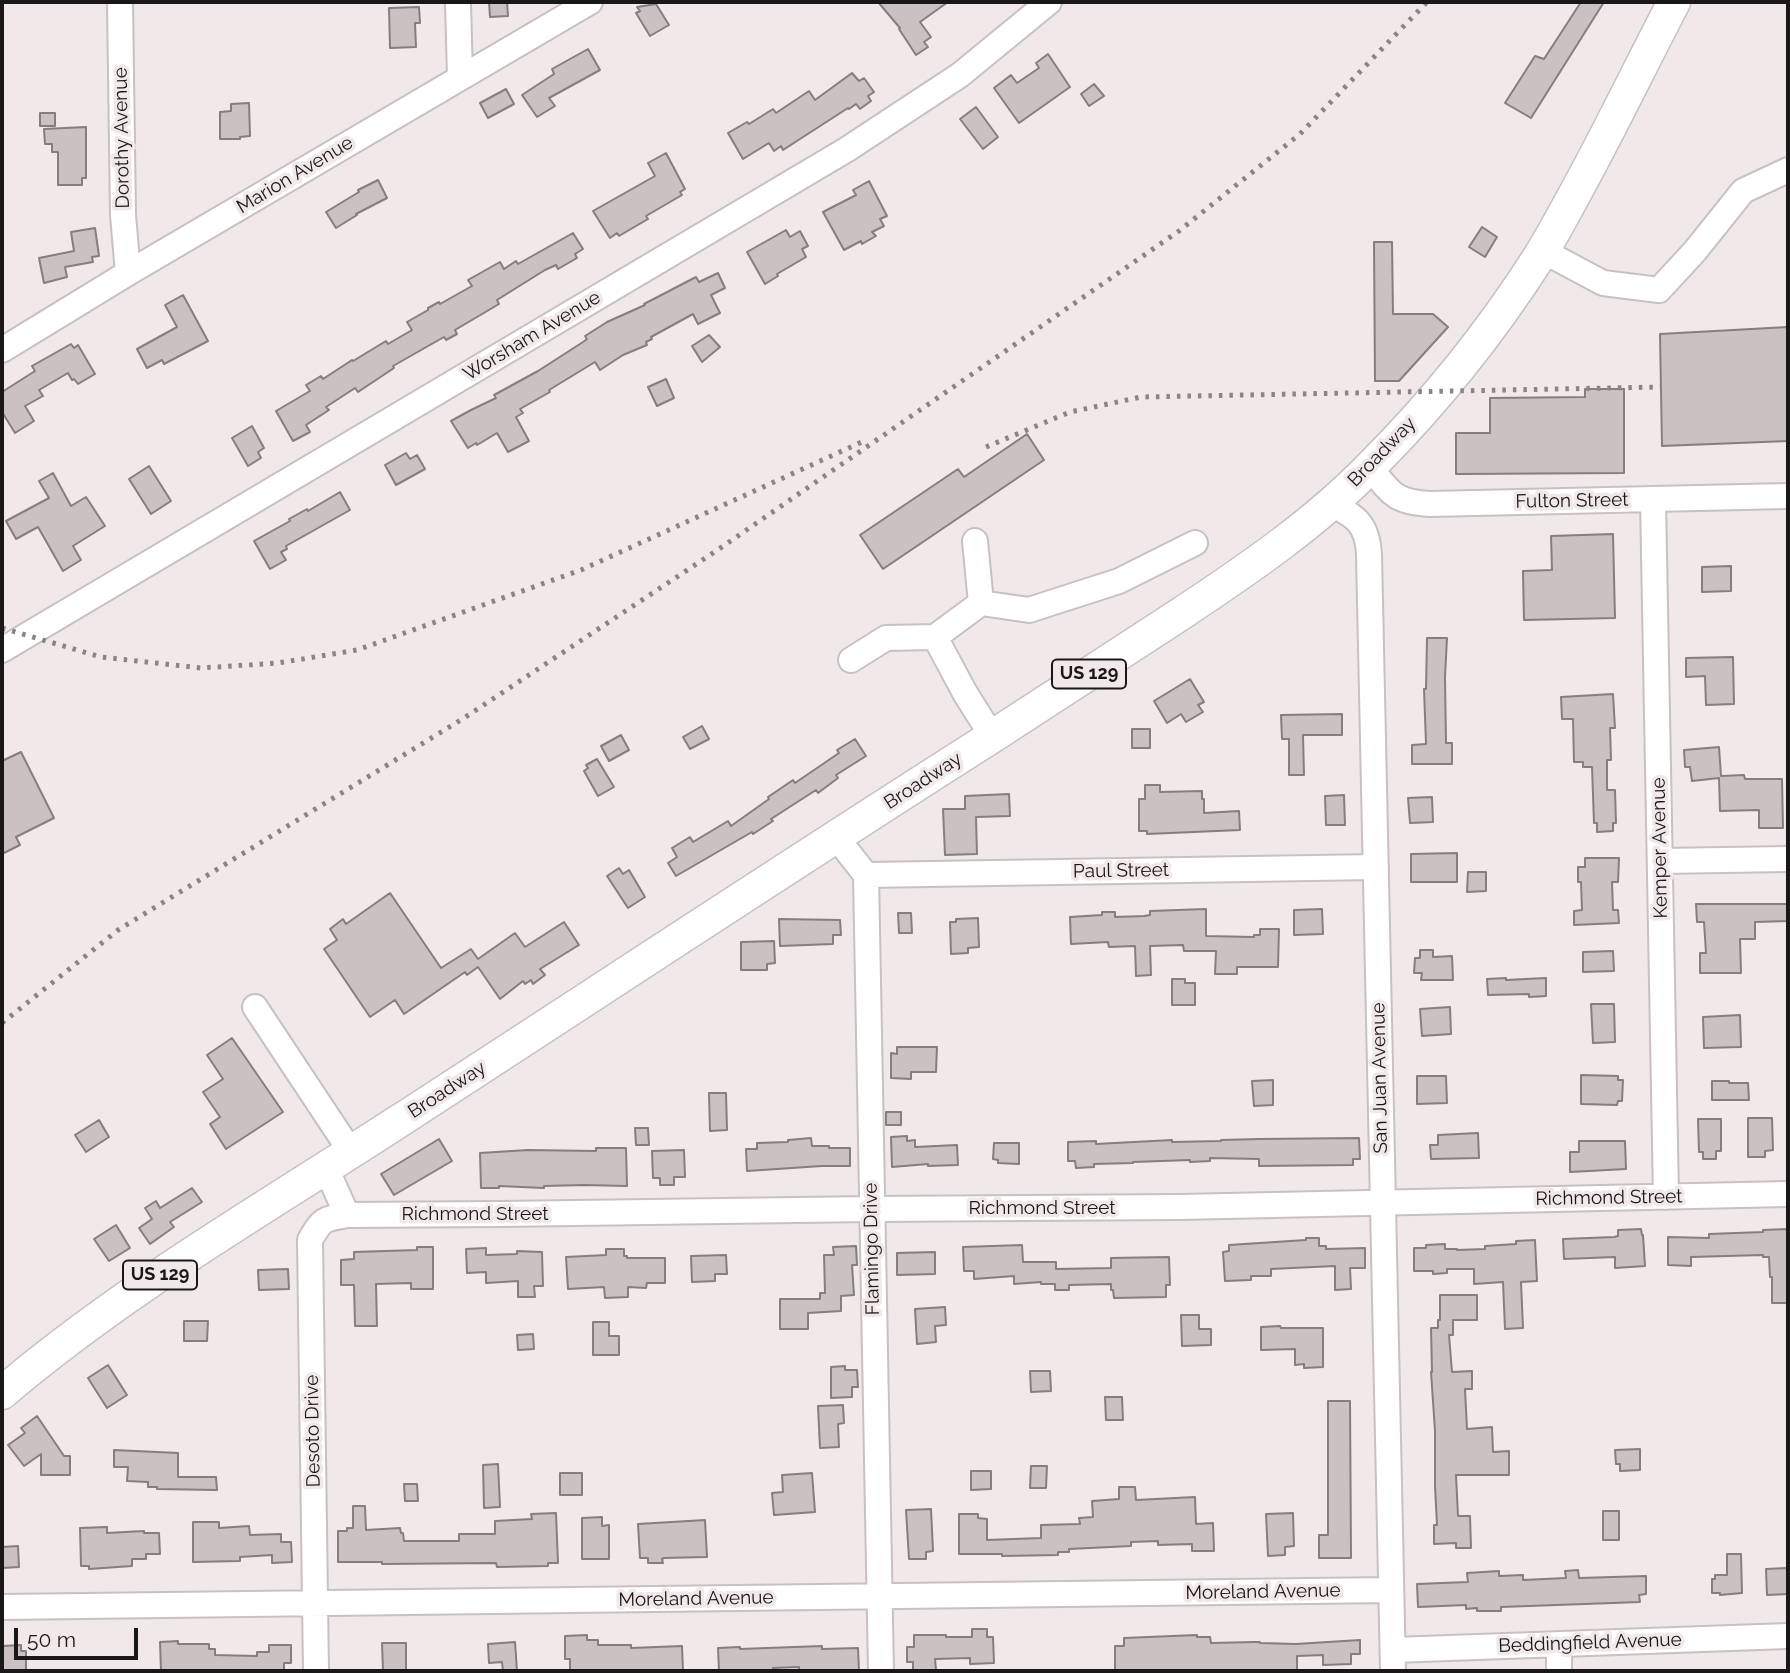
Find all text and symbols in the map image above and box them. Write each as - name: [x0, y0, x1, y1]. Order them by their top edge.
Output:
- street label: Dorothy Avenue: [109, 67, 135, 209]
- street label: Marion Avenue: [233, 131, 357, 219]
- street label: Worsham Avenue: [459, 286, 605, 386]
- street label: Broadway: [1343, 412, 1421, 492]
- street label: Fulton Street: [1515, 489, 1629, 513]
- road number: US 129: [1052, 660, 1126, 688]
- street label: Broadway: [880, 747, 966, 815]
- street label: Kemper Avenue: [1647, 777, 1673, 919]
- street label: Paul Street: [1073, 859, 1169, 883]
- street label: San Juan Avenue: [1367, 1002, 1393, 1154]
- street label: Broadway: [404, 1056, 490, 1124]
- street label: Flamingo Drive: [859, 1183, 885, 1315]
- street label: Richmond Street: [1535, 1185, 1683, 1211]
- street label: Richmond Street: [968, 1197, 1116, 1219]
- street label: Richmond Street: [401, 1203, 549, 1225]
- road number: US 129: [123, 1260, 197, 1290]
- street label: Desoto Drive: [301, 1374, 325, 1488]
- street label: Moreland Avenue: [1185, 1579, 1341, 1605]
- street label: Moreland Avenue: [618, 1586, 774, 1612]
- scale bar: [18, 1614, 142, 1658]
- text: 50 m: [27, 1627, 76, 1652]
- street label: Beddingfield Avenue: [1498, 1628, 1682, 1658]

